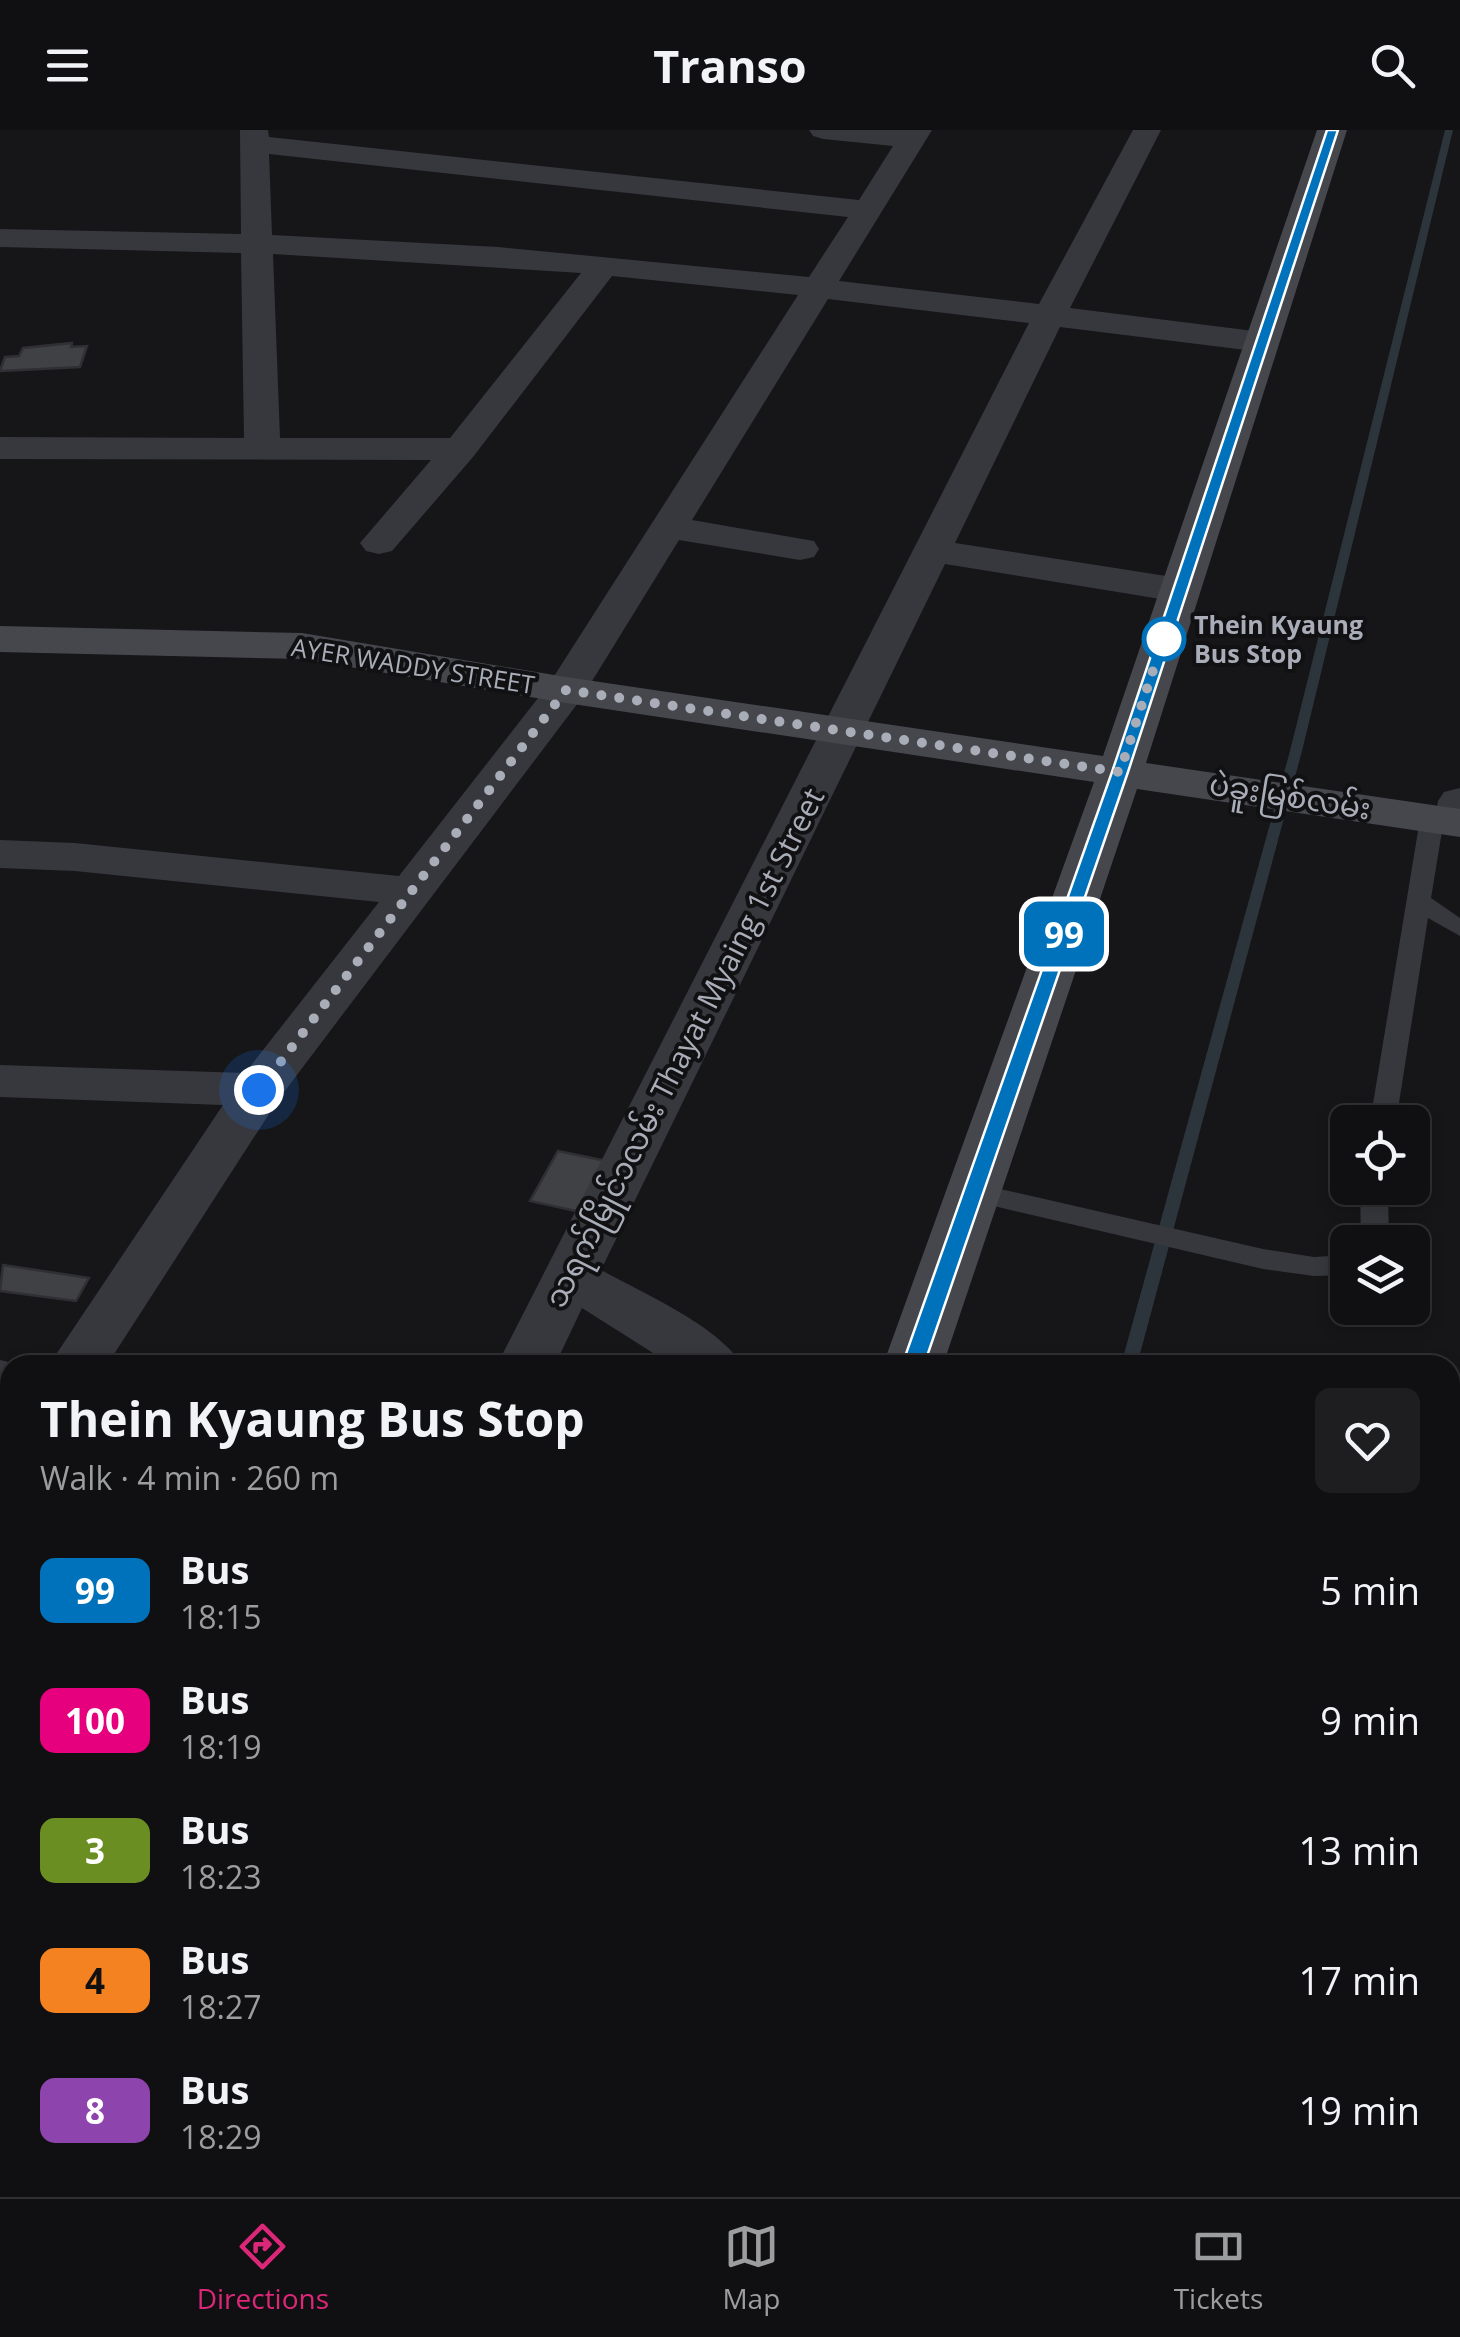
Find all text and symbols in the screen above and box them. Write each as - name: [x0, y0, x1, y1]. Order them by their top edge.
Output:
- text: Transo: [653, 35, 807, 96]
- icon: menu: [40, 38, 95, 93]
- icon: search: [1365, 38, 1420, 93]
- place label: Thein Kyaung Bus Stop: [1194, 607, 1363, 670]
- marker: Thein Kyaung Bus Stop: [1143, 618, 1185, 660]
- street label: AYER WADDY STREET: [289, 629, 537, 701]
- street label: ပဲခူးမြစ်လမ်း: [1206, 763, 1374, 834]
- street label: သရက်မြိုင်၁လမ်း Thayat Myaing 1st Street: [534, 781, 838, 1317]
- line badge: 99: [1019, 902, 1109, 966]
- text: 99: [1044, 911, 1084, 958]
- your location: [234, 1065, 284, 1115]
- map controls: [1330, 1105, 1430, 1325]
- button: locate: [1330, 1105, 1430, 1205]
- button: layers: [1330, 1225, 1430, 1325]
- text: Thein Kyaung Bus Stop: [40, 1386, 585, 1451]
- button: heart: [1315, 1388, 1420, 1493]
- text: Walk · 4 min · 260 m: [40, 1456, 339, 1499]
- text: Bus: [180, 1543, 249, 1595]
- text: 5 min: [1320, 1564, 1420, 1616]
- text: 99: [75, 1567, 115, 1614]
- text: 18:15: [180, 1595, 262, 1638]
- text: Bus: [180, 1673, 249, 1725]
- text: 9 min: [1320, 1694, 1420, 1746]
- text: 100: [65, 1697, 125, 1744]
- text: 18:19: [180, 1725, 262, 1768]
- text: Bus: [180, 1803, 249, 1855]
- text: 13 min: [1299, 1824, 1420, 1876]
- text: 3: [85, 1827, 105, 1874]
- text: 18:23: [180, 1855, 262, 1898]
- text: Bus: [180, 1933, 249, 1985]
- text: 17 min: [1299, 1954, 1420, 2006]
- text: 4: [85, 1957, 105, 2004]
- text: 18:27: [180, 1985, 262, 2028]
- text: Bus: [180, 2063, 249, 2115]
- text: 19 min: [1299, 2084, 1420, 2136]
- text: 8: [85, 2087, 105, 2134]
- text: 18:29: [180, 2115, 262, 2158]
- tab: Directions: [197, 2219, 329, 2317]
- tab: Map: [722, 2219, 780, 2317]
- tab: Tickets: [1174, 2219, 1263, 2317]

